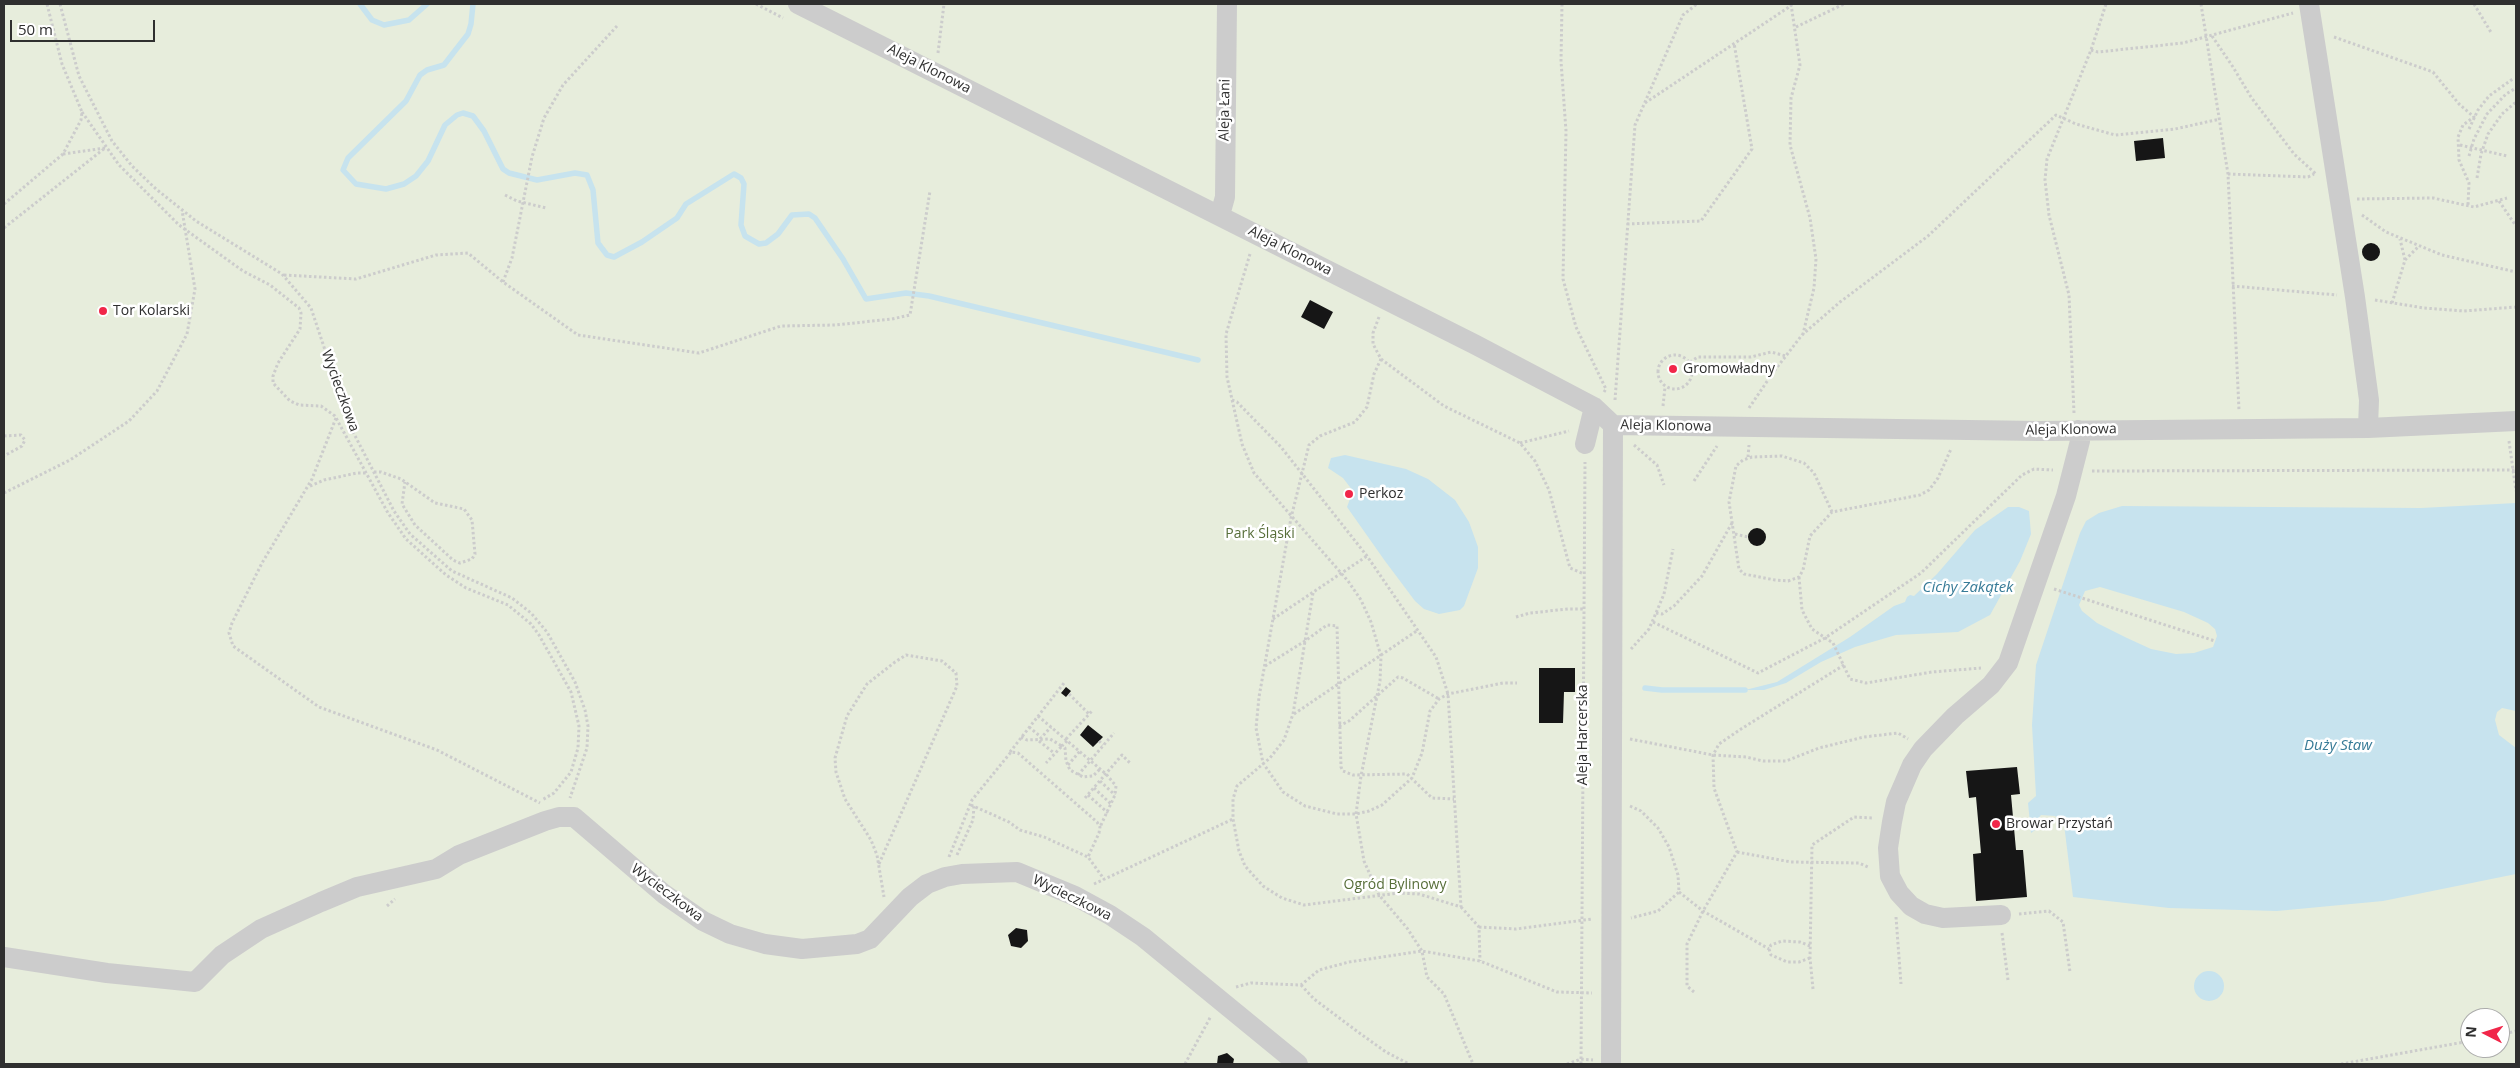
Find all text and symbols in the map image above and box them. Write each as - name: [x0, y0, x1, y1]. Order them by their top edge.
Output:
- scale bar: [12, 10, 158, 42]
- text: 50 m: [18, 19, 53, 39]
- street label: Aleja Klonowa: [884, 41, 974, 97]
- street label: Aleja Łani: [1216, 79, 1234, 141]
- street label: Aleja Klonowa: [1245, 223, 1335, 279]
- place label: Tor Kolarski: [113, 303, 190, 319]
- marker: Tor Kolarski: [97, 305, 109, 317]
- street label: Wycieczkowa: [317, 348, 363, 434]
- place label: Gromowładny: [1683, 361, 1775, 377]
- marker: Gromowładny: [1667, 363, 1679, 375]
- street label: Aleja Klonowa: [1620, 417, 1712, 435]
- street label: Aleja Klonowa: [2025, 421, 2117, 439]
- place label: Perkoz: [1359, 486, 1403, 502]
- marker: Perkoz: [1343, 488, 1355, 500]
- park label: Park Śląski: [1225, 526, 1295, 542]
- water label: Cichy Zakątek: [1923, 579, 2013, 597]
- street label: Aleja Harcerska: [1575, 684, 1591, 786]
- water label: Duży Staw: [2304, 737, 2372, 755]
- place label: Browar Przystań: [2006, 816, 2113, 832]
- marker: Browar Przystań: [1990, 818, 2002, 830]
- street label: Wycieczkowa: [628, 860, 706, 926]
- street label: Wycieczkowa: [1030, 872, 1114, 924]
- park label: Ogród Bylinowy: [1344, 877, 1446, 893]
- north arrow: [2460, 1008, 2510, 1058]
- text: N: [2461, 1025, 2481, 1038]

